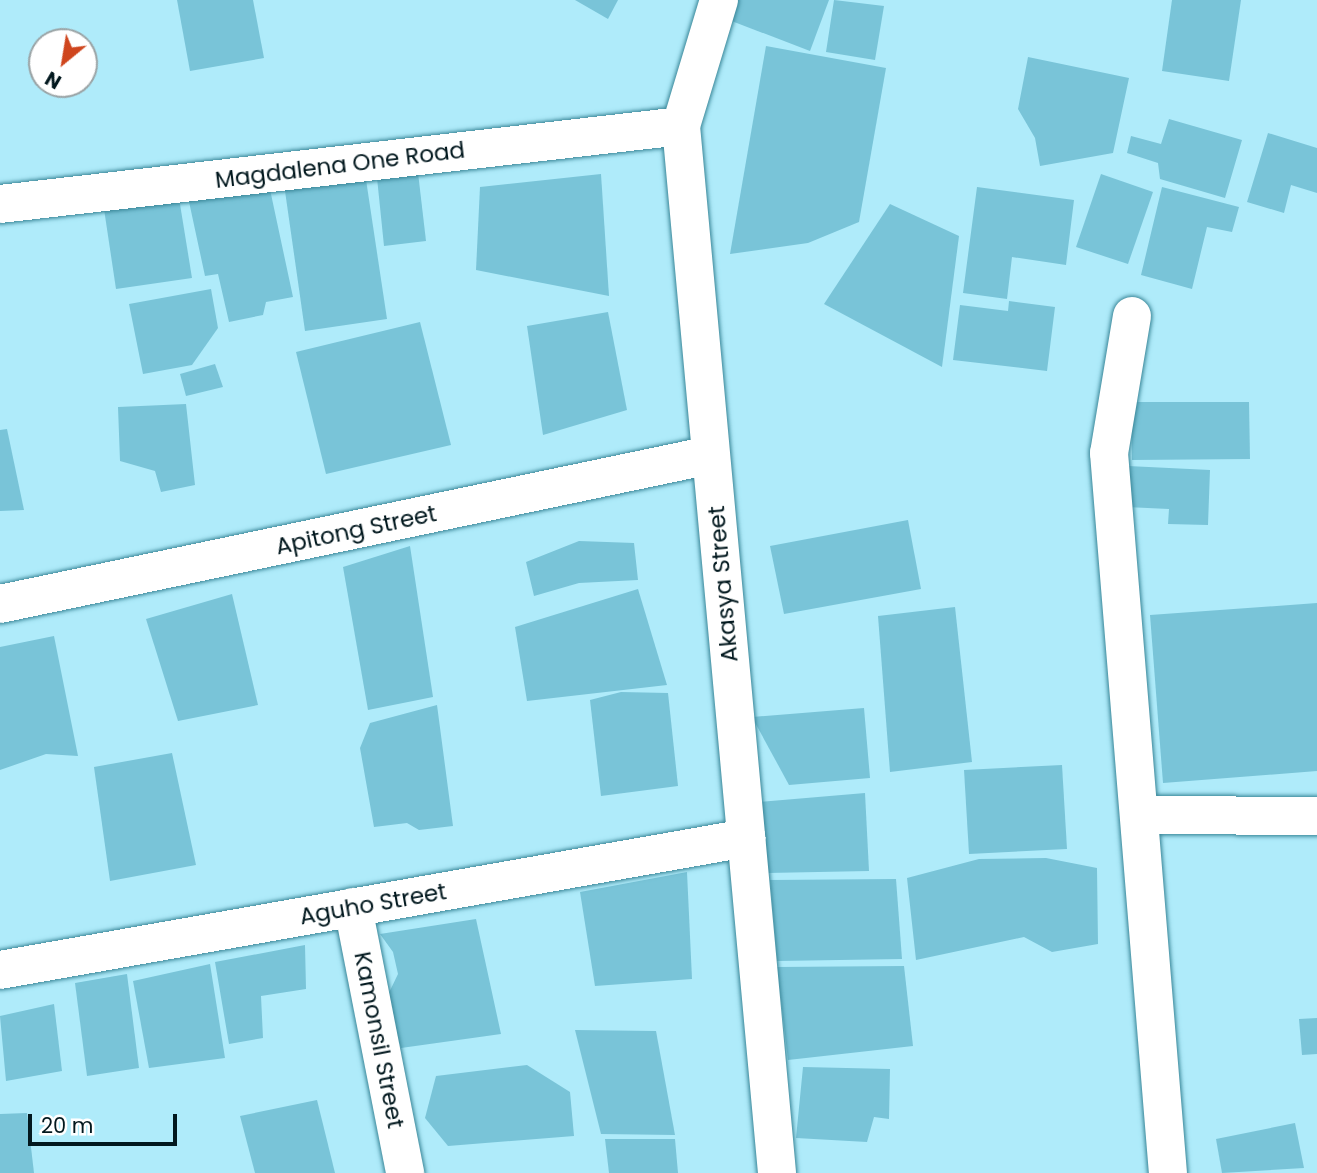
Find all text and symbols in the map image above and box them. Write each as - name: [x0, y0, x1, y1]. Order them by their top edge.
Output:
- north arrow: [28, 28, 98, 98]
- text: N: [40, 65, 66, 95]
- street label: Magdalena One Road: [214, 136, 466, 194]
- street label: Apitong Street: [273, 499, 439, 561]
- street label: Akasya Street: [702, 505, 744, 663]
- street label: Aguho Street: [297, 877, 449, 931]
- street label: Kamonsil Street: [348, 949, 410, 1131]
- scale bar: [32, 1100, 180, 1144]
- text: 20 m: [41, 1111, 94, 1140]

